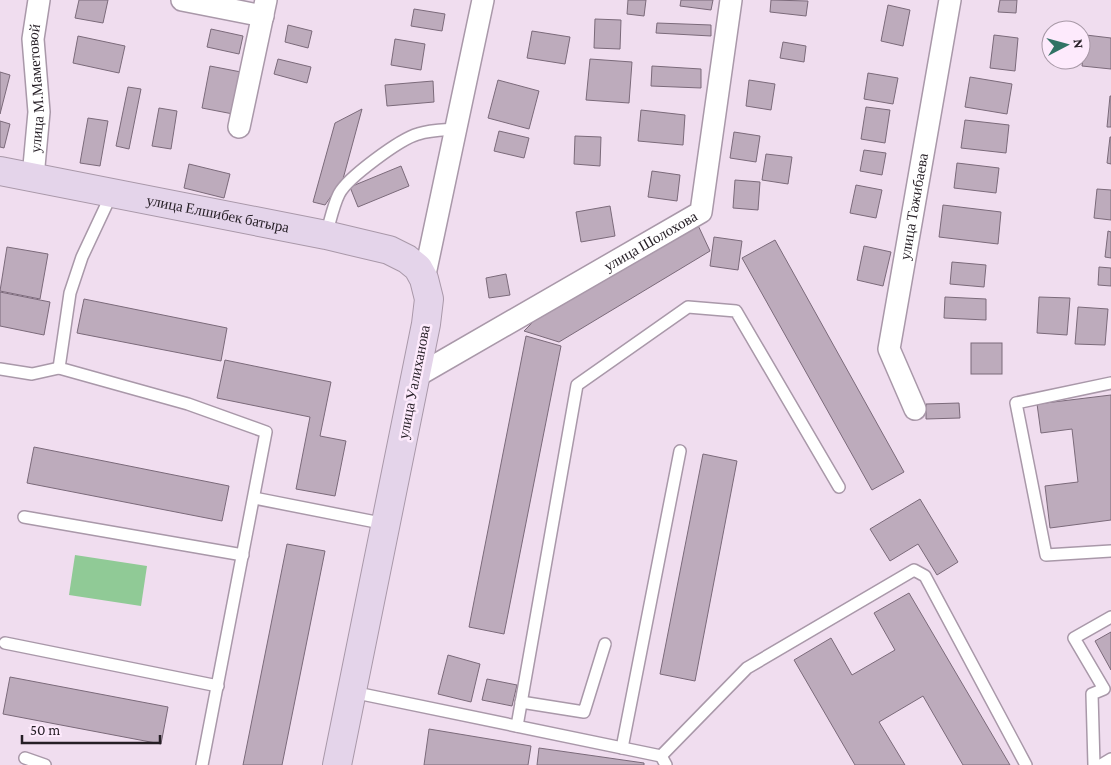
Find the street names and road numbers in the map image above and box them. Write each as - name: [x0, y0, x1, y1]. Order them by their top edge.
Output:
- street label: улица М.Маметовой: [25, 23, 47, 153]
- street label: улица Тажибаева: [897, 152, 931, 261]
- street label: улица Елшибек батыра: [145, 192, 291, 236]
- street label: улица Шолохова: [601, 208, 700, 274]
- street label: улица Уалиханова: [395, 323, 433, 440]

